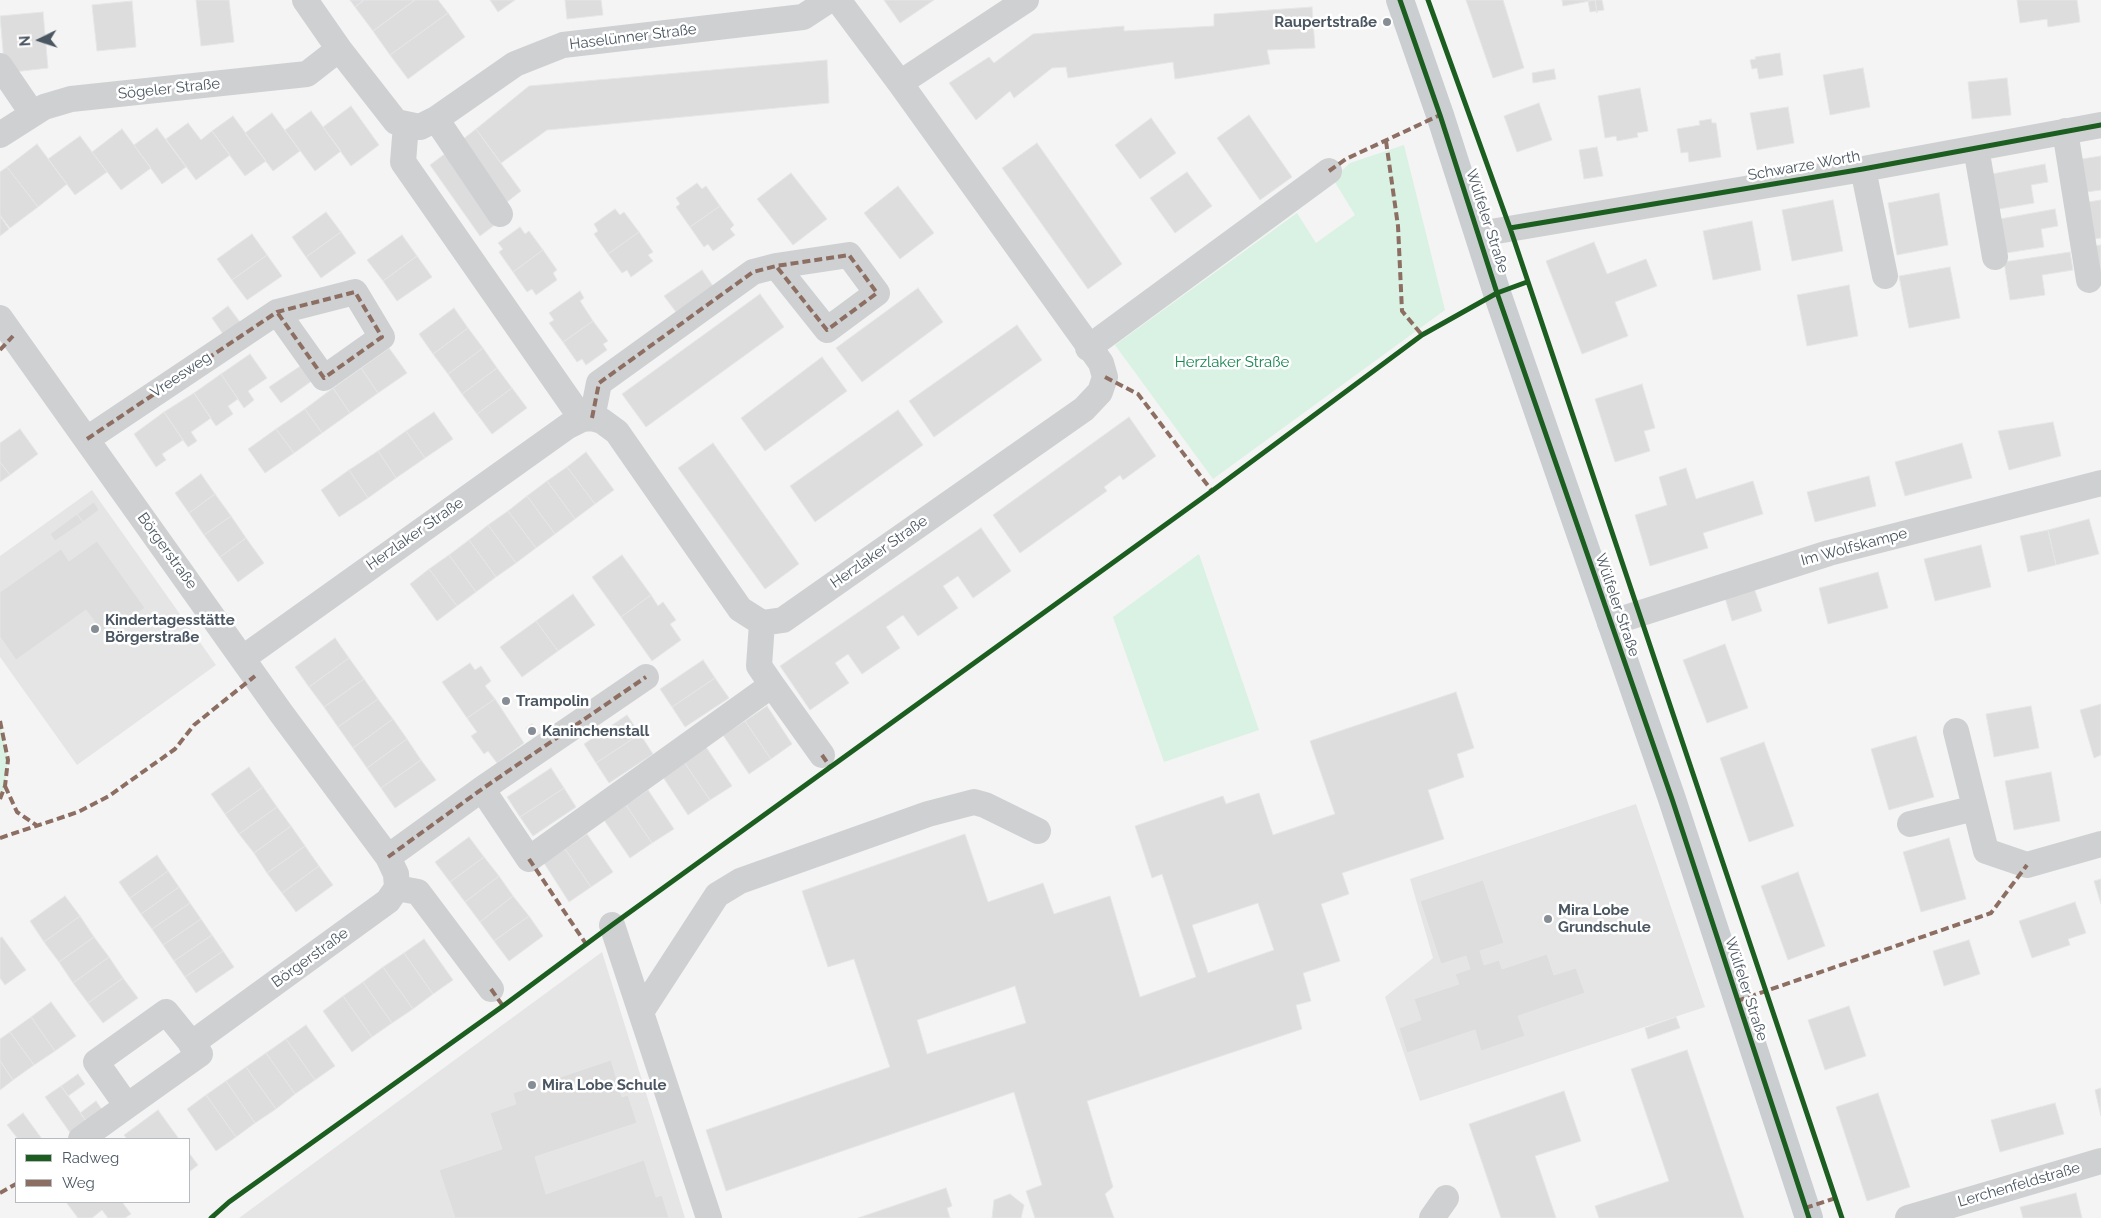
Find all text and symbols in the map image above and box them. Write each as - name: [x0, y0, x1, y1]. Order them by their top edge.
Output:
- place label: Raupertstraße: [1274, 13, 1377, 31]
- north arrow: [15, 15, 65, 65]
- marker: Raupertstraße: [1381, 16, 1393, 28]
- street label: Haselünner Straße: [568, 20, 698, 54]
- text: N: [17, 35, 33, 47]
- street label: Sögeler Straße: [117, 75, 221, 103]
- street label: Schwarze Worth: [1746, 147, 1862, 185]
- street label: Wülfeler Straße: [1462, 167, 1512, 275]
- street label: Vreesweg: [147, 348, 215, 402]
- park label: Herzlaker Straße: [1175, 353, 1289, 371]
- street label: Herzlaker Straße: [363, 494, 467, 574]
- street label: Börgerstraße: [133, 509, 201, 593]
- street label: Herzlaker Straße: [827, 512, 931, 592]
- street label: Im Wolfskampe: [1799, 524, 1909, 570]
- street label: Wülfeler Straße: [1591, 551, 1643, 659]
- place label: Kindertagesstätte Börgerstraße: [105, 611, 235, 646]
- marker: Kindertagesstätte Börgerstraße: [89, 623, 101, 635]
- place label: Trampolin: [516, 692, 589, 710]
- marker: Trampolin: [500, 695, 512, 707]
- place label: Kaninchenstall: [542, 722, 649, 740]
- marker: Kaninchenstall: [526, 725, 538, 737]
- place label: Mira Lobe Grundschule: [1558, 901, 1651, 936]
- marker: Mira Lobe Grundschule: [1542, 913, 1554, 925]
- street label: Börgerstraße: [268, 924, 352, 992]
- street label: Wülfeler Straße: [1721, 935, 1771, 1043]
- place label: Mira Lobe Schule: [542, 1076, 666, 1094]
- marker: Mira Lobe Schule: [526, 1079, 538, 1091]
- legend: [15, 1138, 190, 1203]
- text: Radweg: [62, 1149, 119, 1167]
- street label: Lerchenfeldstraße: [1956, 1159, 2082, 1211]
- text: Weg: [62, 1174, 95, 1192]

